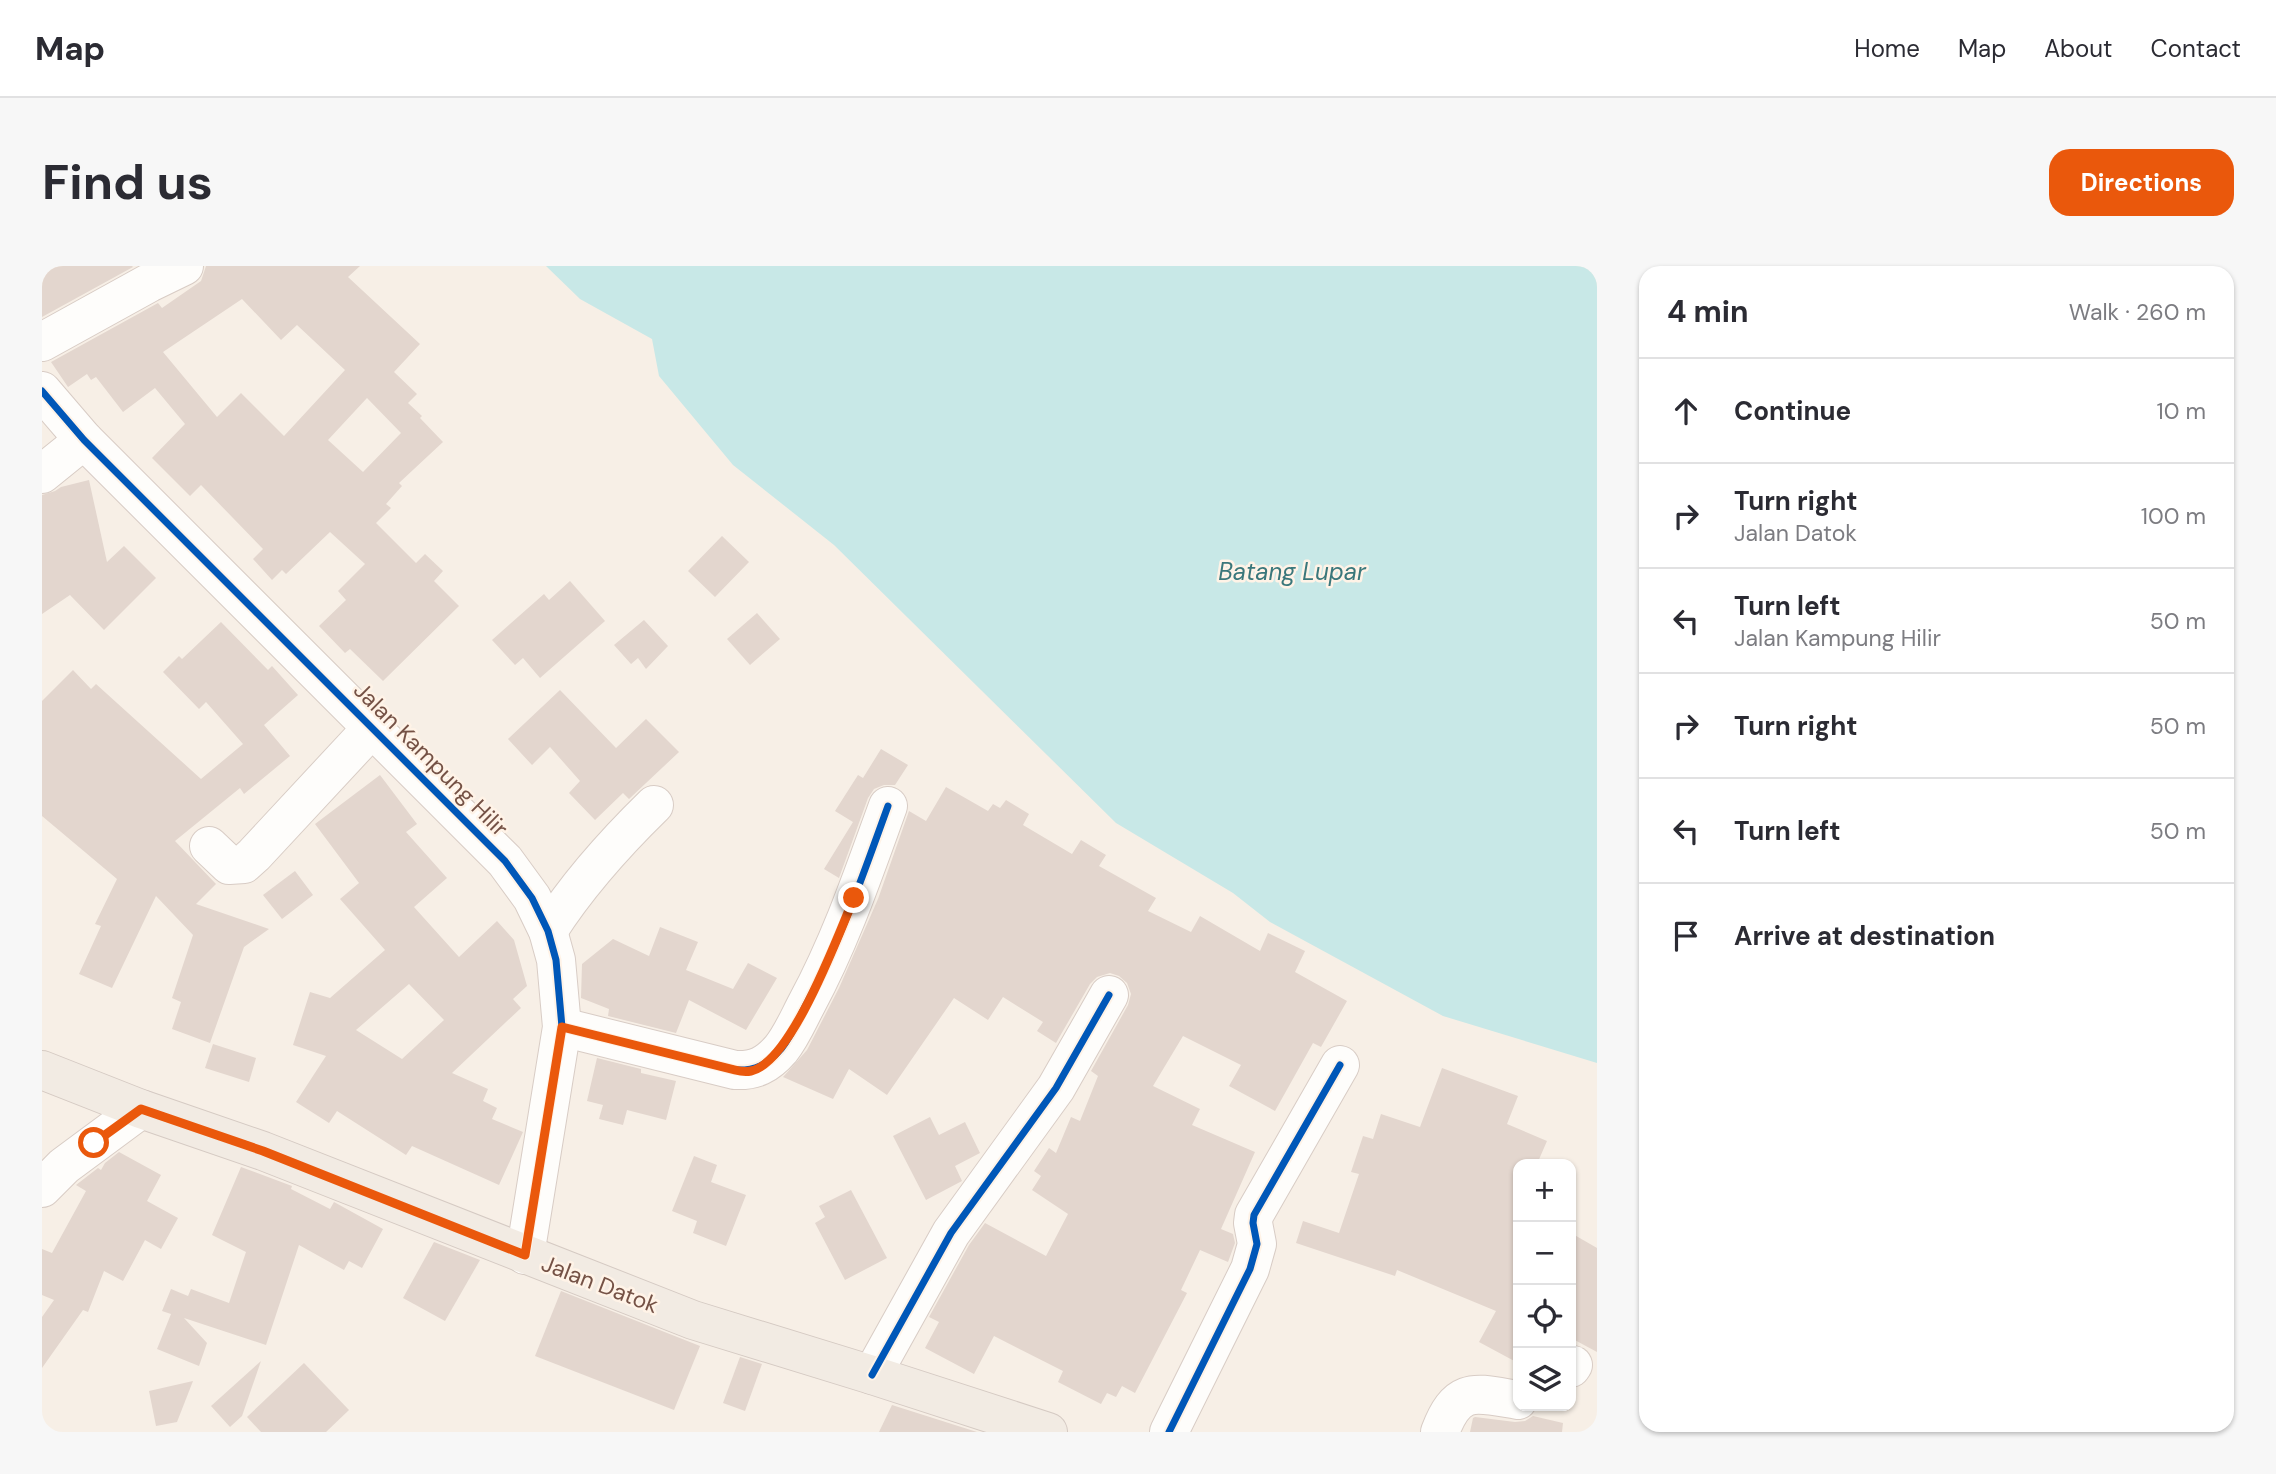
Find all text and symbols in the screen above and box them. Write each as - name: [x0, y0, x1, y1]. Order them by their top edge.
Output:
- text: Map: [35, 27, 105, 70]
- text: Home: [1854, 33, 1920, 64]
- text: Map: [1958, 33, 2006, 64]
- text: About: [2044, 33, 2113, 64]
- text: Contact: [2151, 33, 2241, 64]
- button: Directions: [2049, 149, 2234, 216]
- text: Find us: [42, 150, 213, 214]
- text: 4 min: [1667, 292, 1749, 331]
- text: Walk · 260 m: [2069, 297, 2206, 327]
- icon: ahead: [1667, 392, 1705, 430]
- text: Continue: [1734, 394, 1851, 428]
- text: 10 m: [2156, 396, 2206, 426]
- text: Turn right: [1734, 484, 1858, 518]
- icon: right: [1667, 497, 1705, 535]
- text: 100 m: [2141, 501, 2206, 531]
- text: Jalan Datok: [1734, 518, 1857, 548]
- water label: Batang Lupar: [1218, 556, 1367, 587]
- text: Turn left: [1734, 589, 1841, 623]
- icon: left: [1667, 602, 1705, 640]
- text: 50 m: [2150, 606, 2206, 636]
- text: Jalan Kampung Hilir: [1734, 623, 1941, 653]
- street label: Jalan Kampung Hilir: [347, 675, 515, 843]
- icon: right: [1667, 707, 1705, 745]
- text: Turn right: [1734, 709, 1858, 743]
- text: 50 m: [2150, 711, 2206, 741]
- icon: left: [1667, 812, 1705, 850]
- text: Turn left: [1734, 814, 1841, 848]
- text: 50 m: [2150, 816, 2206, 846]
- route end: [838, 882, 869, 913]
- icon: arrive: [1667, 917, 1705, 955]
- text: Arrive at destination: [1734, 919, 1995, 953]
- route start: [78, 1127, 109, 1158]
- map controls: [1513, 1159, 1576, 1411]
- button: +: [1513, 1159, 1576, 1222]
- button: −: [1513, 1222, 1576, 1285]
- street label: Jalan Datok: [537, 1248, 663, 1320]
- button: locate: [1513, 1285, 1576, 1348]
- button: layers: [1513, 1348, 1576, 1411]

